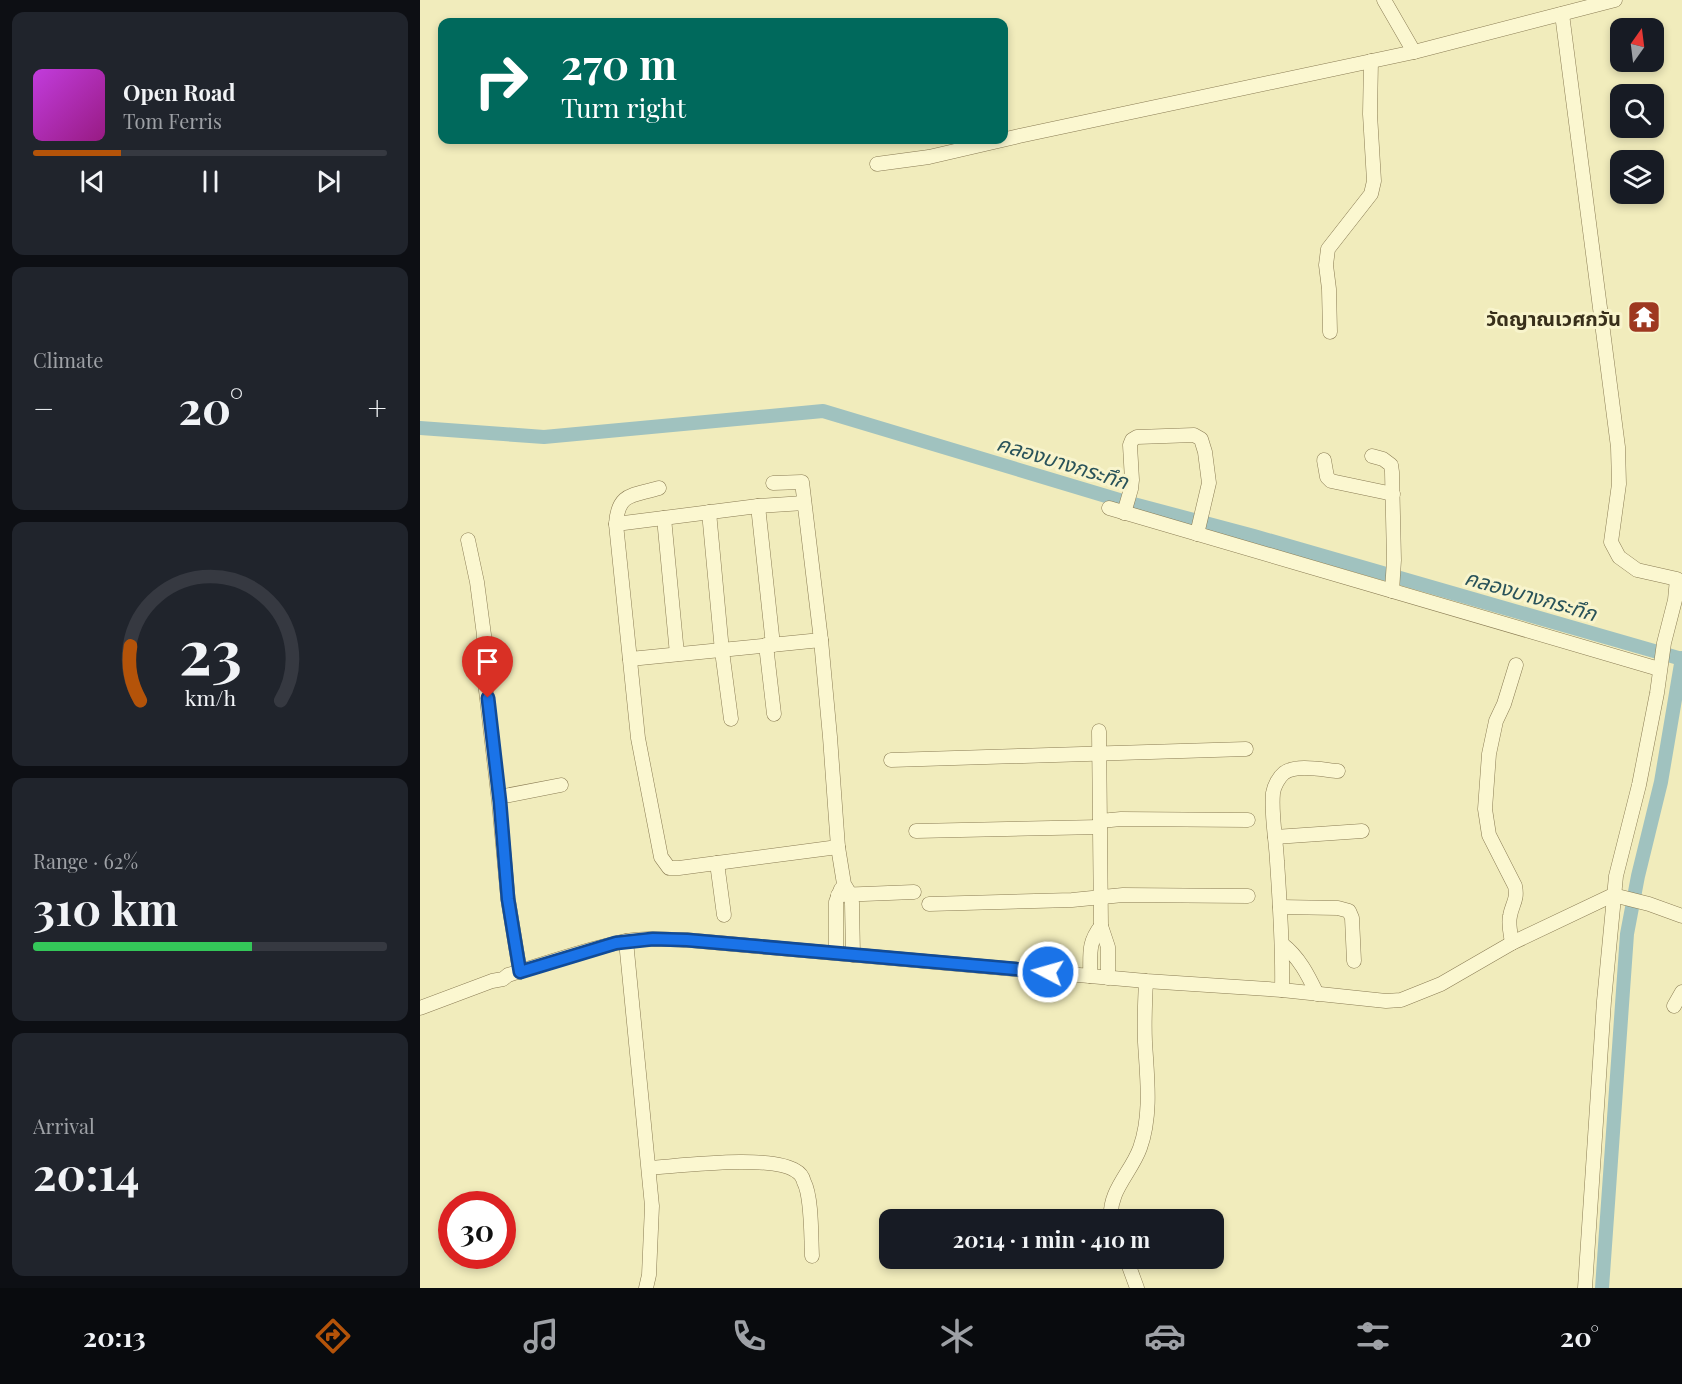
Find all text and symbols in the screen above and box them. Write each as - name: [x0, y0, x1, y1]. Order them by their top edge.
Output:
- north arrow: [1610, 18, 1664, 72]
- map controls: [1610, 18, 1664, 204]
- text: 270 m: [561, 35, 677, 91]
- icon: right: [462, 42, 540, 120]
- text: Open Road: [123, 77, 235, 107]
- button: search: [1610, 84, 1664, 138]
- text: Turn right: [561, 89, 686, 125]
- text: Tom Ferris: [123, 107, 222, 134]
- button: layers: [1610, 150, 1664, 204]
- icon: previous: [76, 165, 109, 198]
- icon: pause: [194, 165, 227, 198]
- icon: next: [312, 165, 345, 198]
- temple icon: วัดญาณเวศกวัน: [1626, 299, 1662, 335]
- place label: วัดญาณเวศกวัน: [1486, 304, 1621, 331]
- text: Climate: [33, 346, 103, 373]
- text: 20°: [179, 376, 243, 436]
- text: −: [33, 385, 54, 429]
- text: +: [368, 385, 387, 429]
- water label: คลองบางกระทึก: [994, 428, 1133, 495]
- water label: คลองบางกระทึก: [1462, 562, 1602, 627]
- text: 23: [178, 607, 242, 691]
- pin: [462, 636, 513, 698]
- icon: arrive: [471, 645, 504, 678]
- text: km/h: [184, 683, 236, 711]
- text: Range · 62%: [33, 847, 138, 874]
- text: 310 km: [33, 877, 178, 937]
- position arrow: [1016, 940, 1080, 1004]
- text: Arrival: [33, 1112, 95, 1139]
- text: 20:14: [33, 1142, 140, 1202]
- speed limit sign: 30: [438, 1191, 516, 1269]
- text: 20:14 · 1 min · 410 m: [953, 1224, 1150, 1254]
- icon: directions: [312, 1315, 354, 1357]
- icon: music: [520, 1315, 562, 1357]
- icon: phone: [728, 1315, 770, 1357]
- icon: climate: [936, 1315, 978, 1357]
- icon: car: [1144, 1315, 1186, 1357]
- icon: filters: [1352, 1315, 1394, 1357]
- text: 20:13: [83, 1318, 146, 1354]
- text: 20°: [1560, 1318, 1599, 1354]

